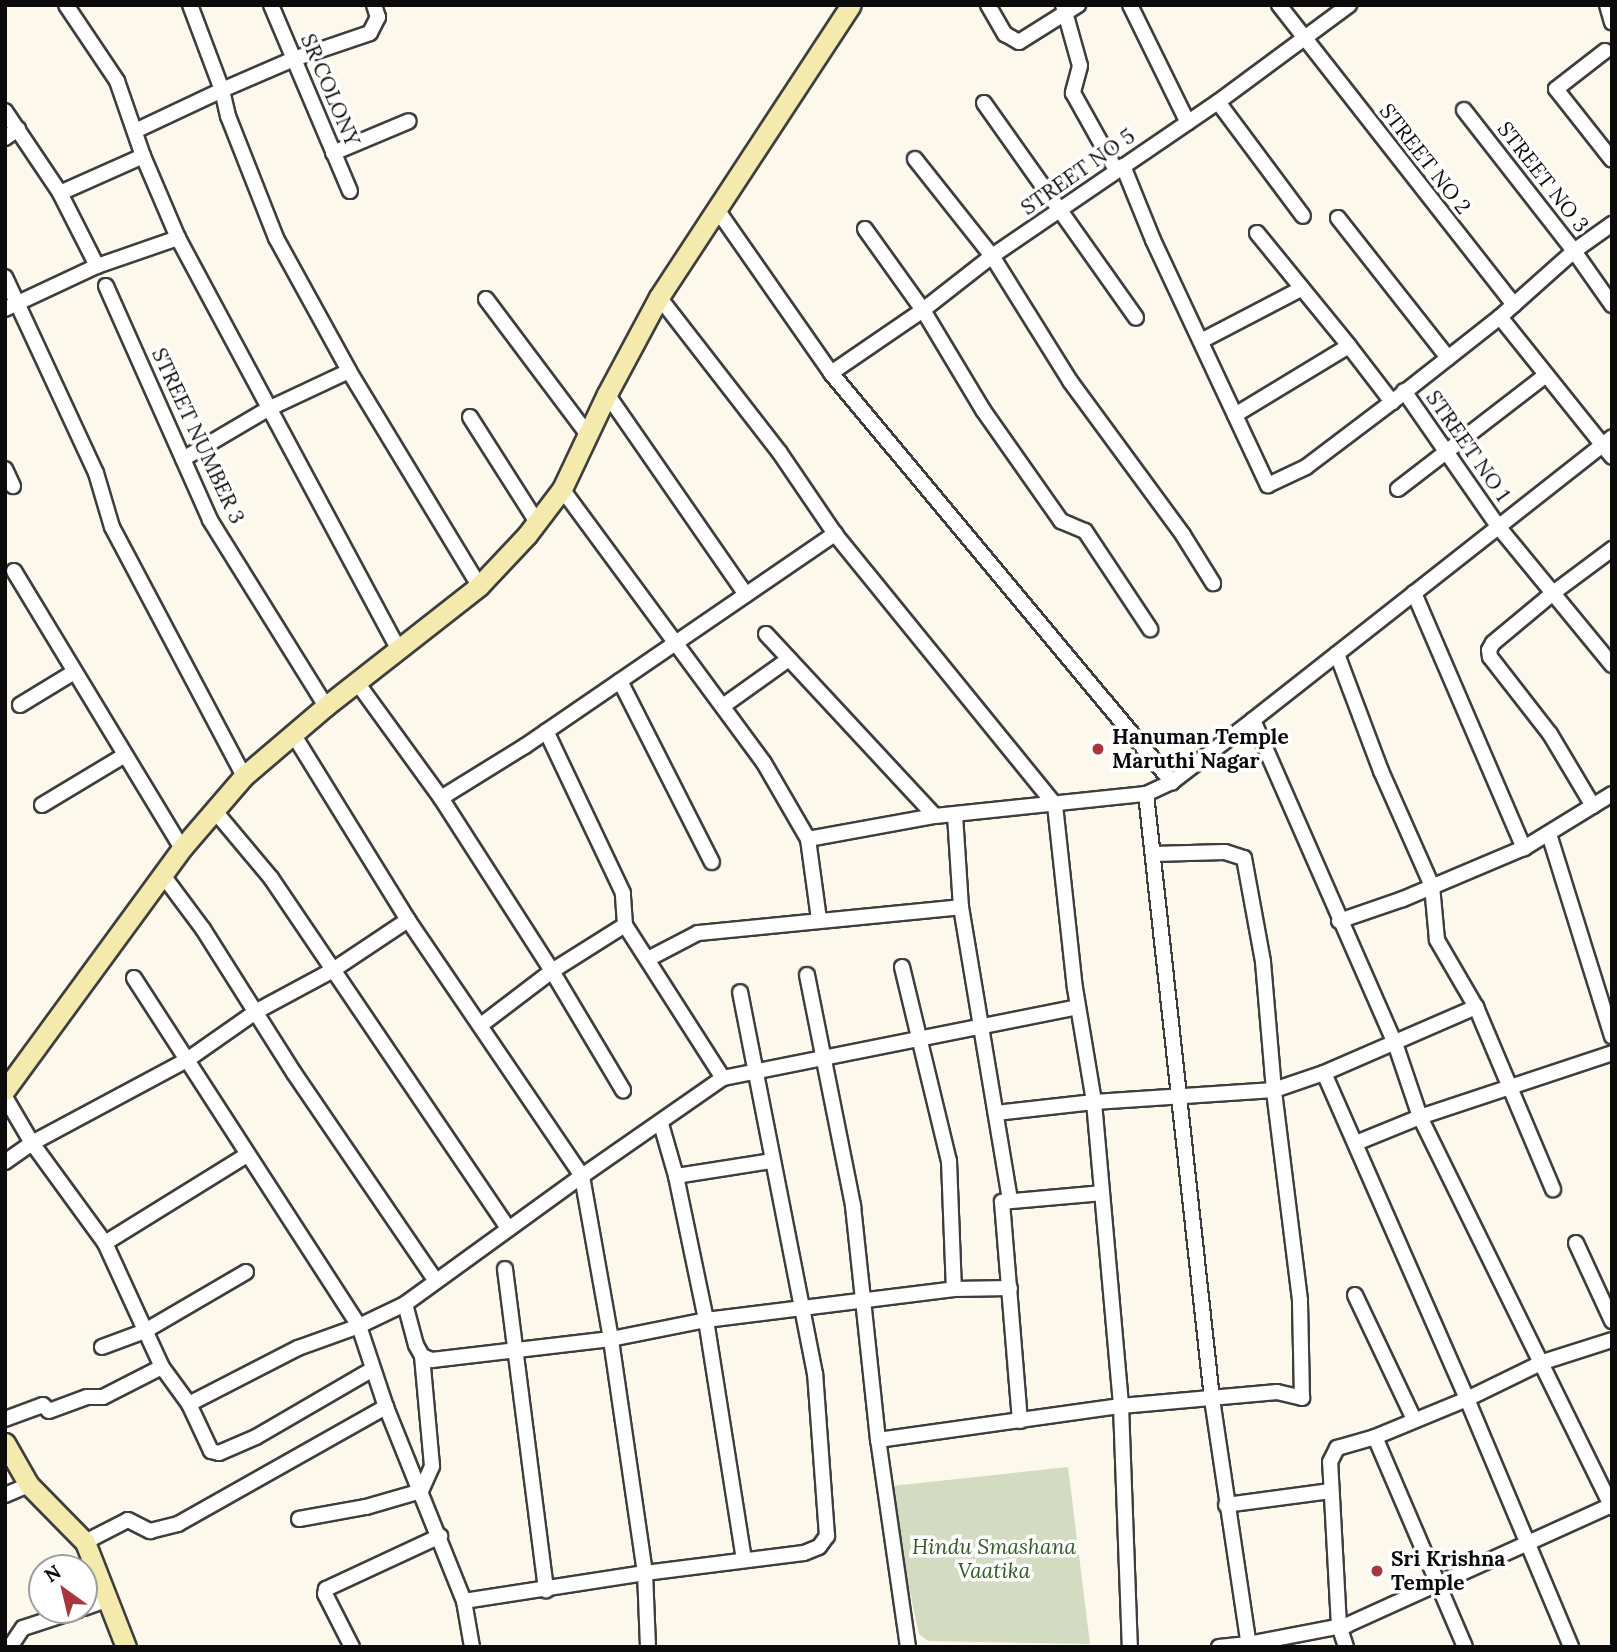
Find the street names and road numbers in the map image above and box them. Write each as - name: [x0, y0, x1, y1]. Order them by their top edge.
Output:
- street label: SR COLONY: [295, 30, 365, 150]
- street label: STREET NO 2: [1374, 99, 1476, 219]
- street label: STREET NO 3: [1492, 117, 1594, 237]
- street label: STREET NO 5: [1016, 123, 1140, 221]
- street label: STREET NUMBER 3: [146, 344, 250, 528]
- street label: STREET NO 1: [1421, 386, 1515, 506]

